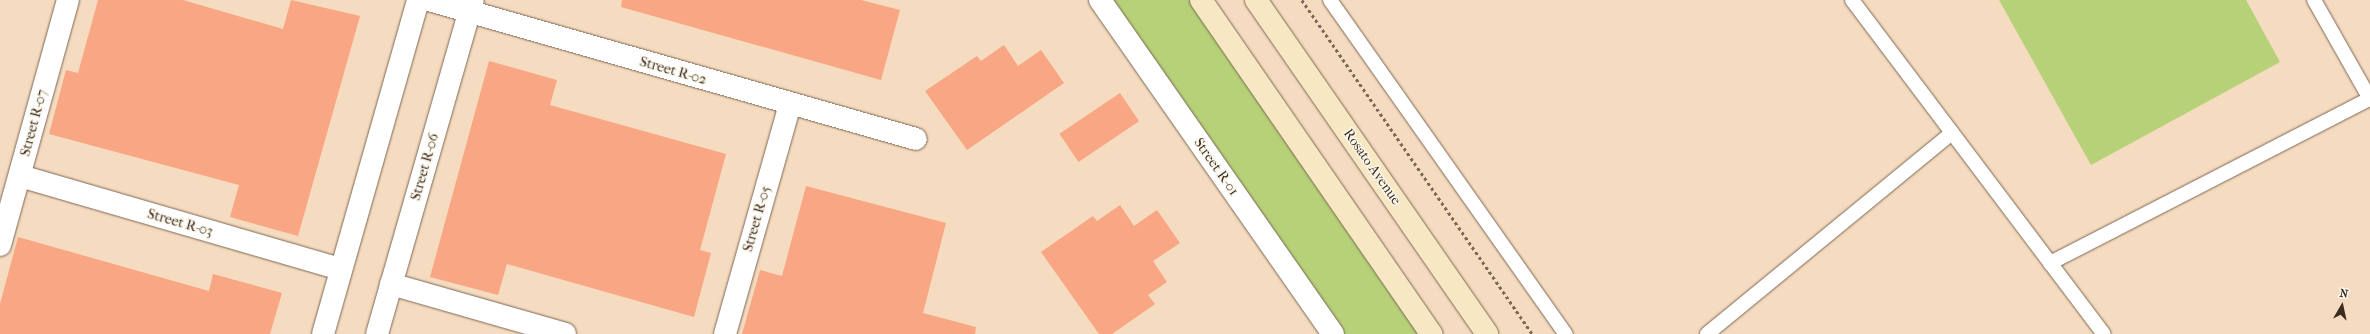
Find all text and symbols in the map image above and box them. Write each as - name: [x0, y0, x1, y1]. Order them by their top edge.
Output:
- street label: Street R-02: [638, 53, 708, 89]
- street label: Street R-07: [17, 88, 51, 158]
- street label: Rosato Avenue: [1340, 126, 1404, 208]
- street label: Street R-06: [407, 132, 443, 202]
- street label: Street R-01: [1190, 135, 1242, 199]
- street label: Street R-05: [740, 184, 774, 254]
- street label: Street R-03: [145, 206, 215, 240]
- north arrow: [2322, 286, 2362, 326]
- text: N: [2339, 287, 2349, 301]

